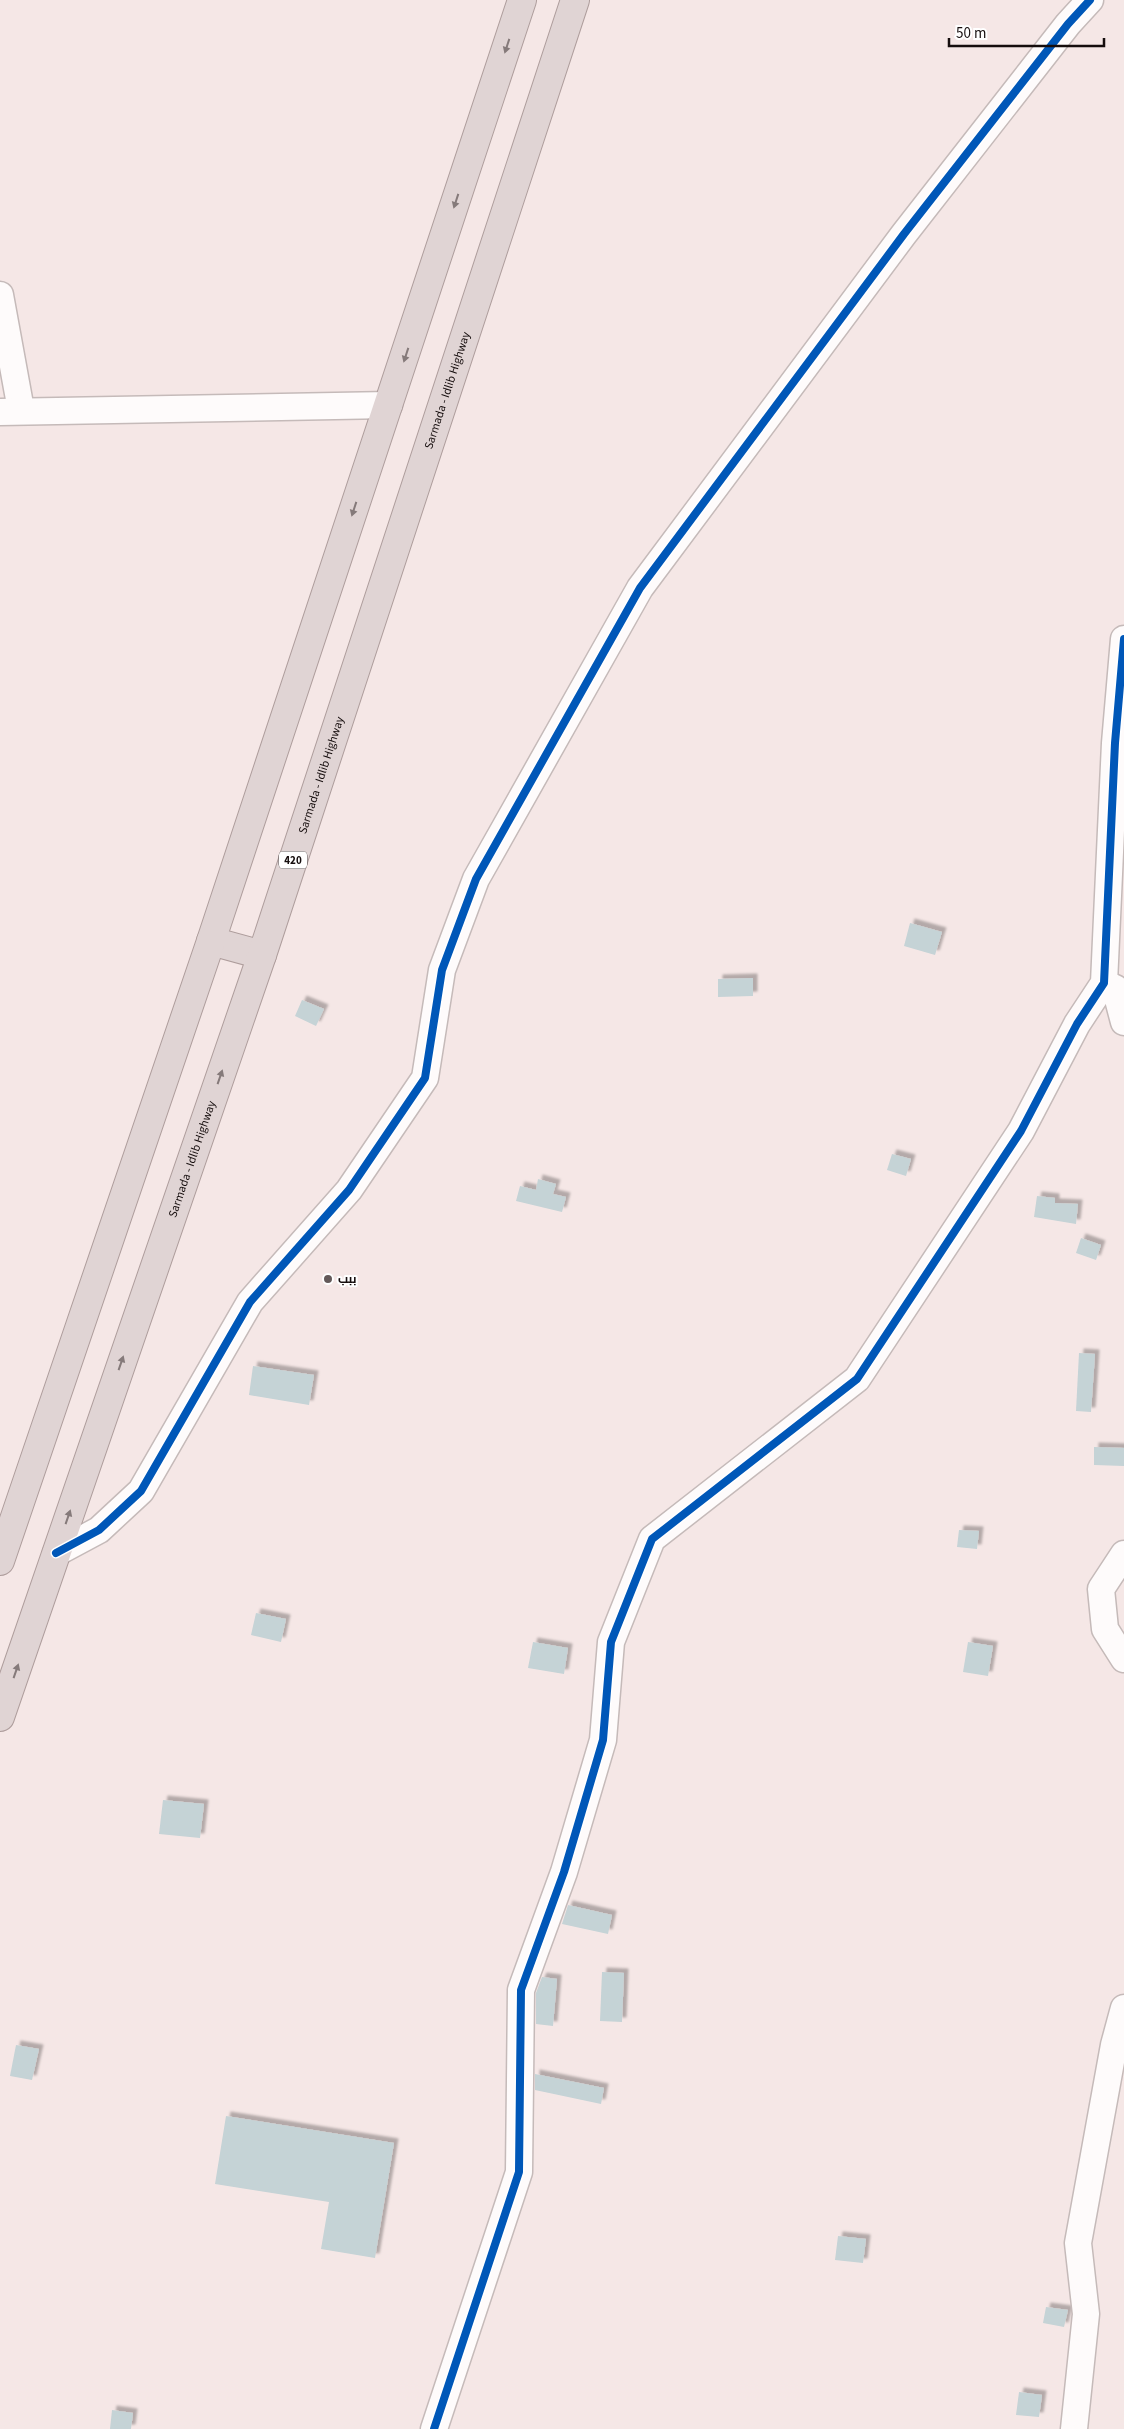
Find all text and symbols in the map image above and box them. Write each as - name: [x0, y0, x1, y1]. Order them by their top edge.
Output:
- scale bar: [949, 15, 1104, 47]
- text: 50 m: [956, 23, 986, 44]
- one-way arrow: [503, 39, 510, 54]
- one-way arrow: [452, 193, 460, 208]
- street label: Sarmada - Idlib Highway: [420, 329, 475, 451]
- one-way arrow: [401, 348, 409, 363]
- one-way arrow: [350, 502, 358, 517]
- street label: Sarmada - Idlib Highway: [294, 714, 349, 836]
- road number: 420: [279, 852, 307, 868]
- one-way arrow: [216, 1070, 224, 1085]
- street label: Sarmada - Idlib Highway: [164, 1098, 220, 1220]
- place label: ببب: [338, 1271, 356, 1288]
- marker: ببب: [322, 1273, 334, 1285]
- one-way arrow: [118, 1356, 125, 1371]
- one-way arrow: [65, 1509, 73, 1524]
- one-way arrow: [12, 1663, 20, 1678]

